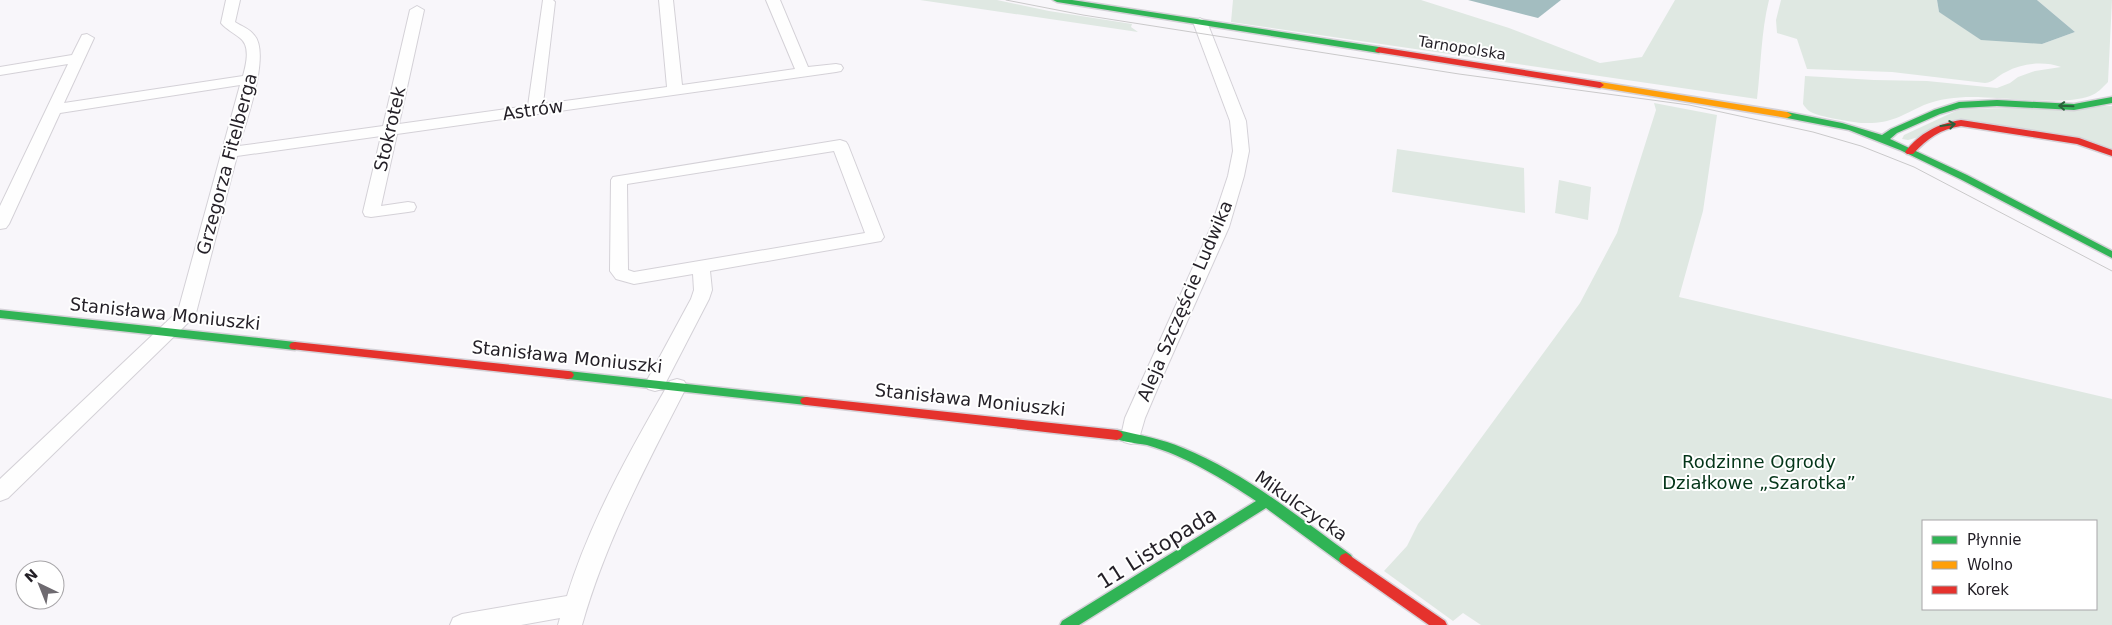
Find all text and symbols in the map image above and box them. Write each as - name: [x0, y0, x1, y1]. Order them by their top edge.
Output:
- street label: Tarnopolska: [1416, 32, 1507, 64]
- street label: Grzegorza Fitelberga: [192, 71, 261, 257]
- street label: Stokrotek: [370, 84, 410, 173]
- street label: Astrów: [501, 95, 565, 124]
- one-way arrow: [2058, 102, 2074, 111]
- one-way arrow: [1940, 120, 1956, 130]
- street label: Aleja Szczęście Ludwika: [1133, 197, 1236, 404]
- street label: Stanisława Moniuszki: [69, 293, 261, 334]
- street label: Stanisława Moniuszki: [471, 336, 663, 377]
- street label: Stanisława Moniuszki: [874, 379, 1066, 420]
- park label: Rodzinne Ogrody Działkowe „Szarotka”: [1662, 451, 1856, 493]
- street label: Mikulczycka: [1251, 466, 1351, 545]
- street label: 11 Listopada: [1093, 502, 1221, 594]
- legend: [1922, 520, 2097, 610]
- text: Płynnie: [1967, 531, 2022, 549]
- text: Wolno: [1967, 556, 2013, 574]
- north arrow: [15, 560, 65, 610]
- text: N: [21, 566, 41, 585]
- text: Korek: [1967, 581, 2009, 599]

